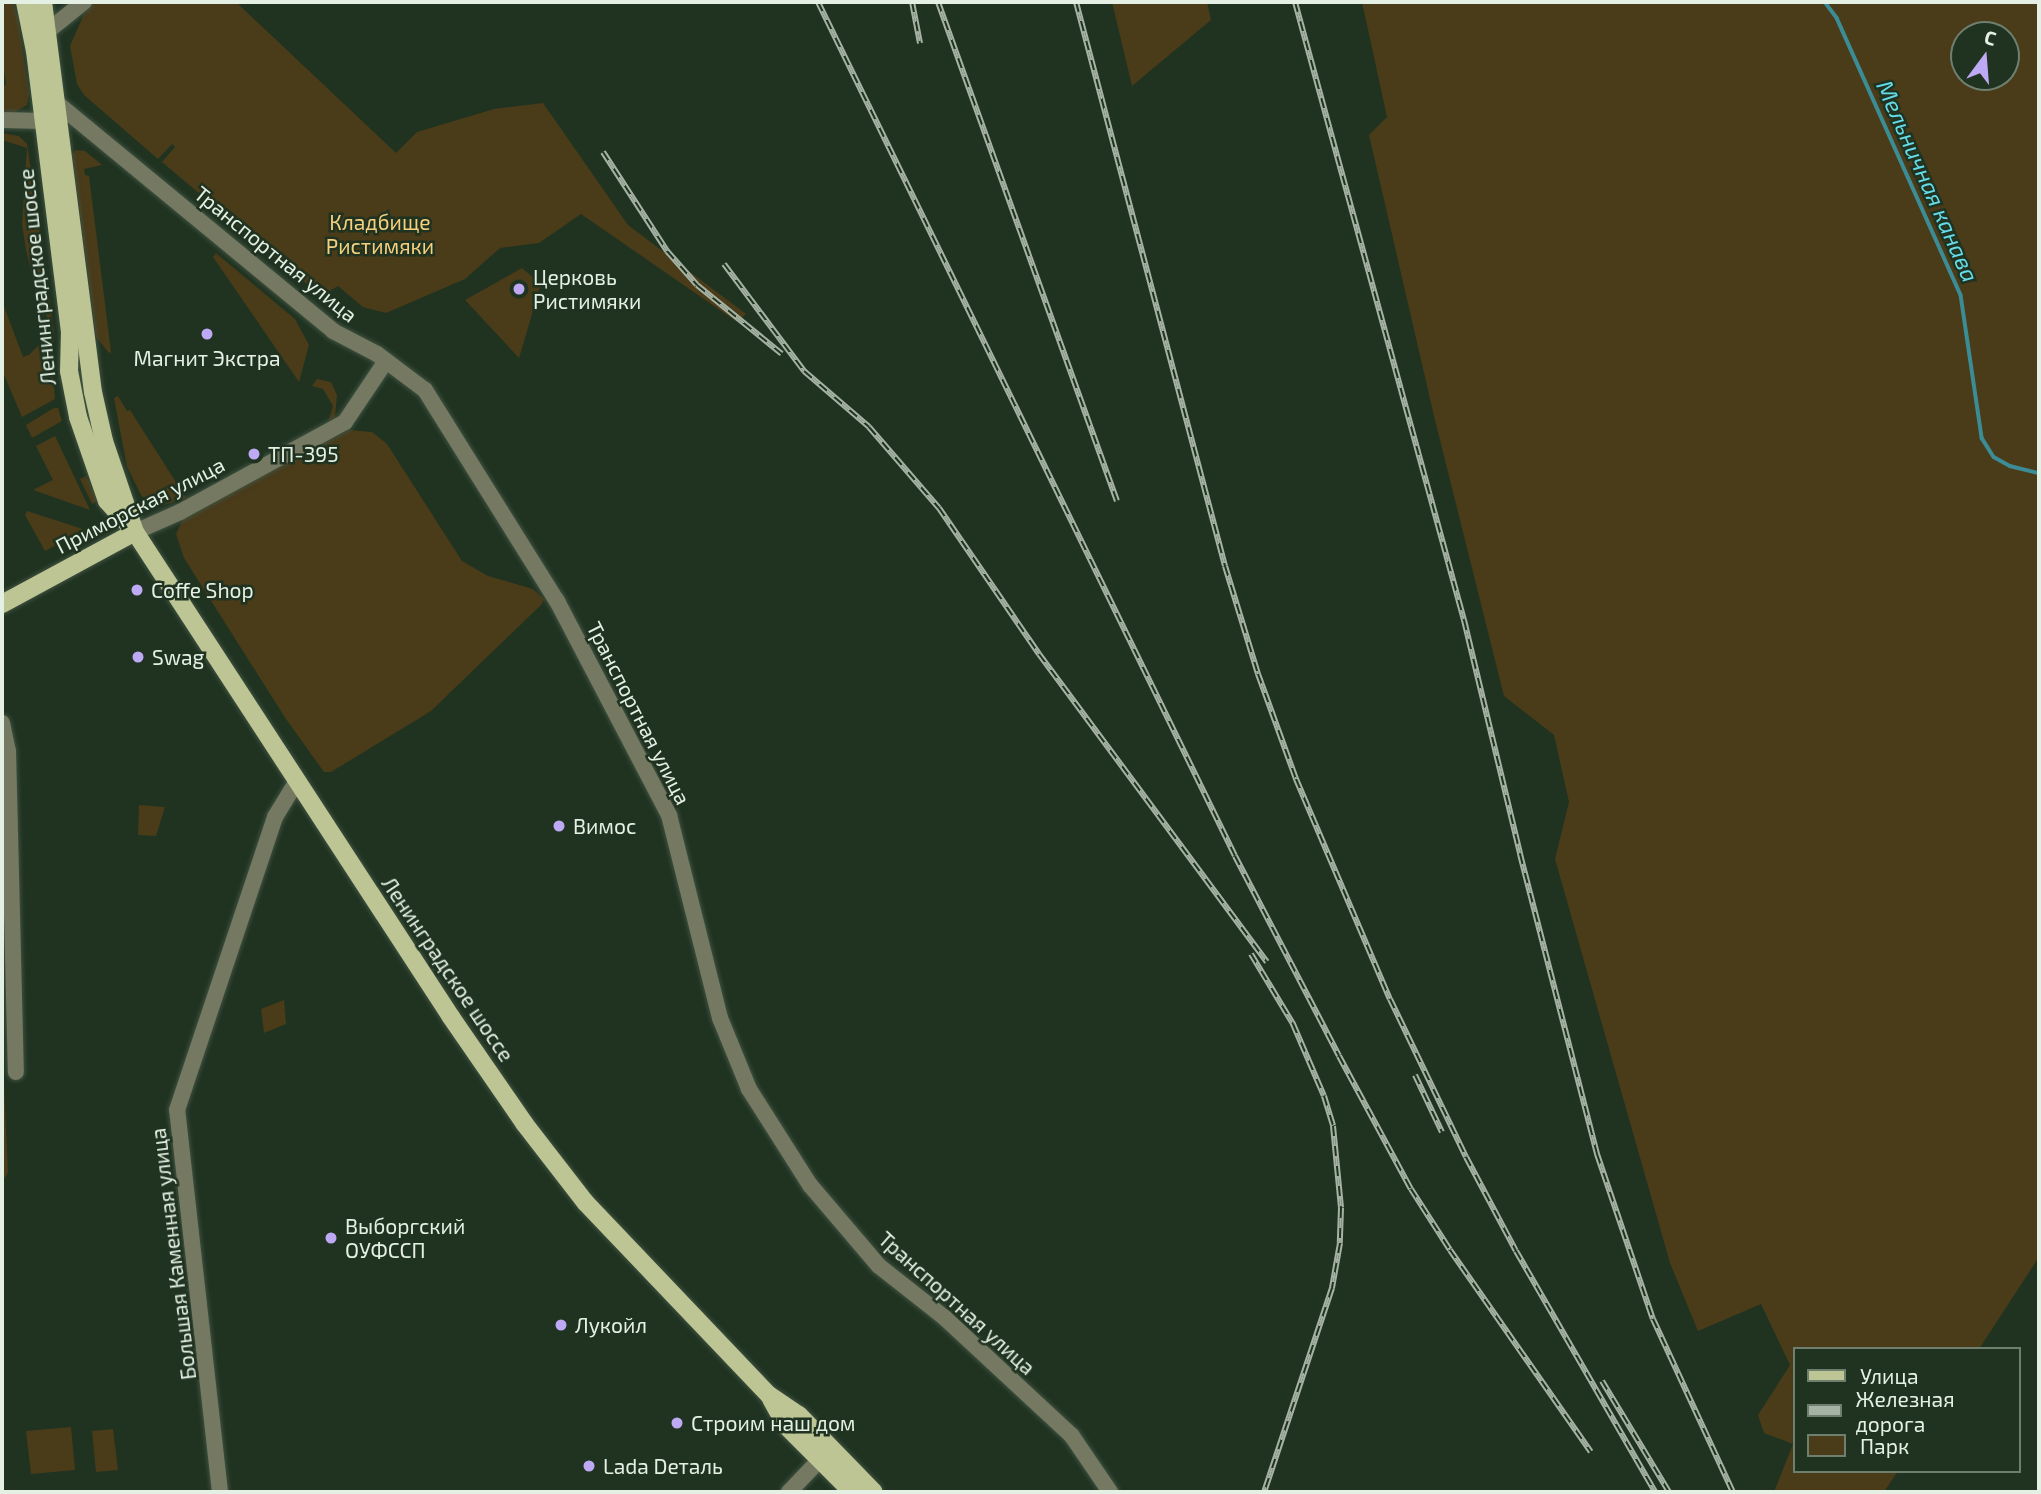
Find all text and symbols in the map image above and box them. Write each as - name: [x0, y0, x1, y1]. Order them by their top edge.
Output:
- north arrow: [1950, 21, 2020, 91]
- text: С: [1982, 25, 1999, 50]
- water label: Мельничная канава: [1871, 76, 1985, 286]
- street label: Ленинградское шоссе: [13, 167, 61, 387]
- street label: Транспортная улица: [190, 181, 362, 327]
- park label: Кладбище Ристимяки: [326, 209, 434, 259]
- place label: Церковь Ристимяки: [533, 264, 641, 314]
- marker: Церковь Ристимяки: [511, 281, 527, 297]
- marker: Магнит Экстра: [199, 326, 215, 342]
- place label: Магнит Экстра: [134, 345, 280, 371]
- place label: ТП-395: [268, 441, 339, 467]
- marker: ТП-395: [246, 446, 262, 462]
- street label: Приморская улица: [51, 451, 229, 559]
- place label: Coffe Shop: [151, 577, 254, 603]
- marker: Coffe Shop: [129, 582, 145, 598]
- street label: Транспортная улица: [582, 617, 696, 809]
- place label: Swag: [152, 644, 204, 670]
- marker: Swag: [130, 649, 146, 665]
- place label: Вимос: [573, 813, 636, 839]
- marker: Вимос: [551, 818, 567, 834]
- street label: Ленинградское шоссе: [377, 872, 519, 1066]
- street label: Большая Каменная улица: [145, 1127, 201, 1381]
- place label: Выборгский ОУФССП: [345, 1213, 465, 1263]
- street label: Транспортная улица: [874, 1226, 1040, 1380]
- marker: Выборгский ОУФССП: [323, 1230, 339, 1246]
- place label: Лукойл: [575, 1312, 647, 1338]
- marker: Лукойл: [553, 1317, 569, 1333]
- legend: [1792, 1347, 2020, 1473]
- text: Улица: [1860, 1363, 1919, 1388]
- text: Железная дорога: [1856, 1386, 1955, 1436]
- place label: Строим наш дом: [691, 1410, 856, 1436]
- marker: Строим наш дом: [669, 1415, 685, 1431]
- text: Парк: [1860, 1433, 1909, 1458]
- place label: Lada Dеталь: [603, 1453, 723, 1479]
- marker: Lada Dеталь: [581, 1458, 597, 1474]

